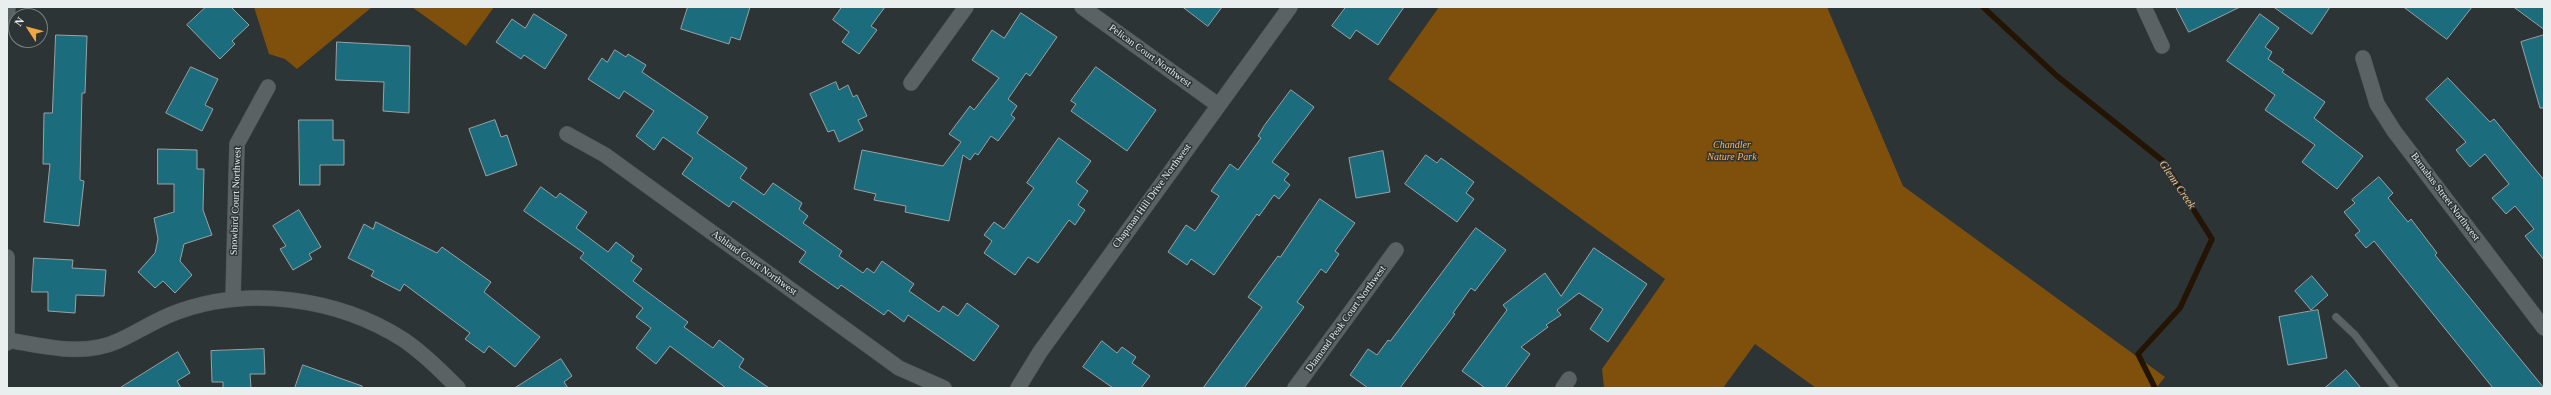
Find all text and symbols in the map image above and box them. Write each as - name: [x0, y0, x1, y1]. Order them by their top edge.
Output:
- north arrow: [8, 8, 48, 48]
- text: N: [12, 15, 26, 28]
- street label: Pelican Court Northwest: [1106, 22, 1194, 90]
- park label: Chandler Nature Park: [1707, 139, 1757, 162]
- street label: Chapman Hill Drive Northwest: [1110, 142, 1194, 250]
- street label: Snowbird Court Northwest: [228, 147, 244, 255]
- street label: Barnabas Street Northwest: [2408, 151, 2482, 243]
- water label: Glenn Creek: [2156, 158, 2198, 212]
- street label: Ashland Court Northwest: [709, 228, 799, 298]
- street label: Diamond Peak Court Northwest: [1303, 263, 1389, 375]

